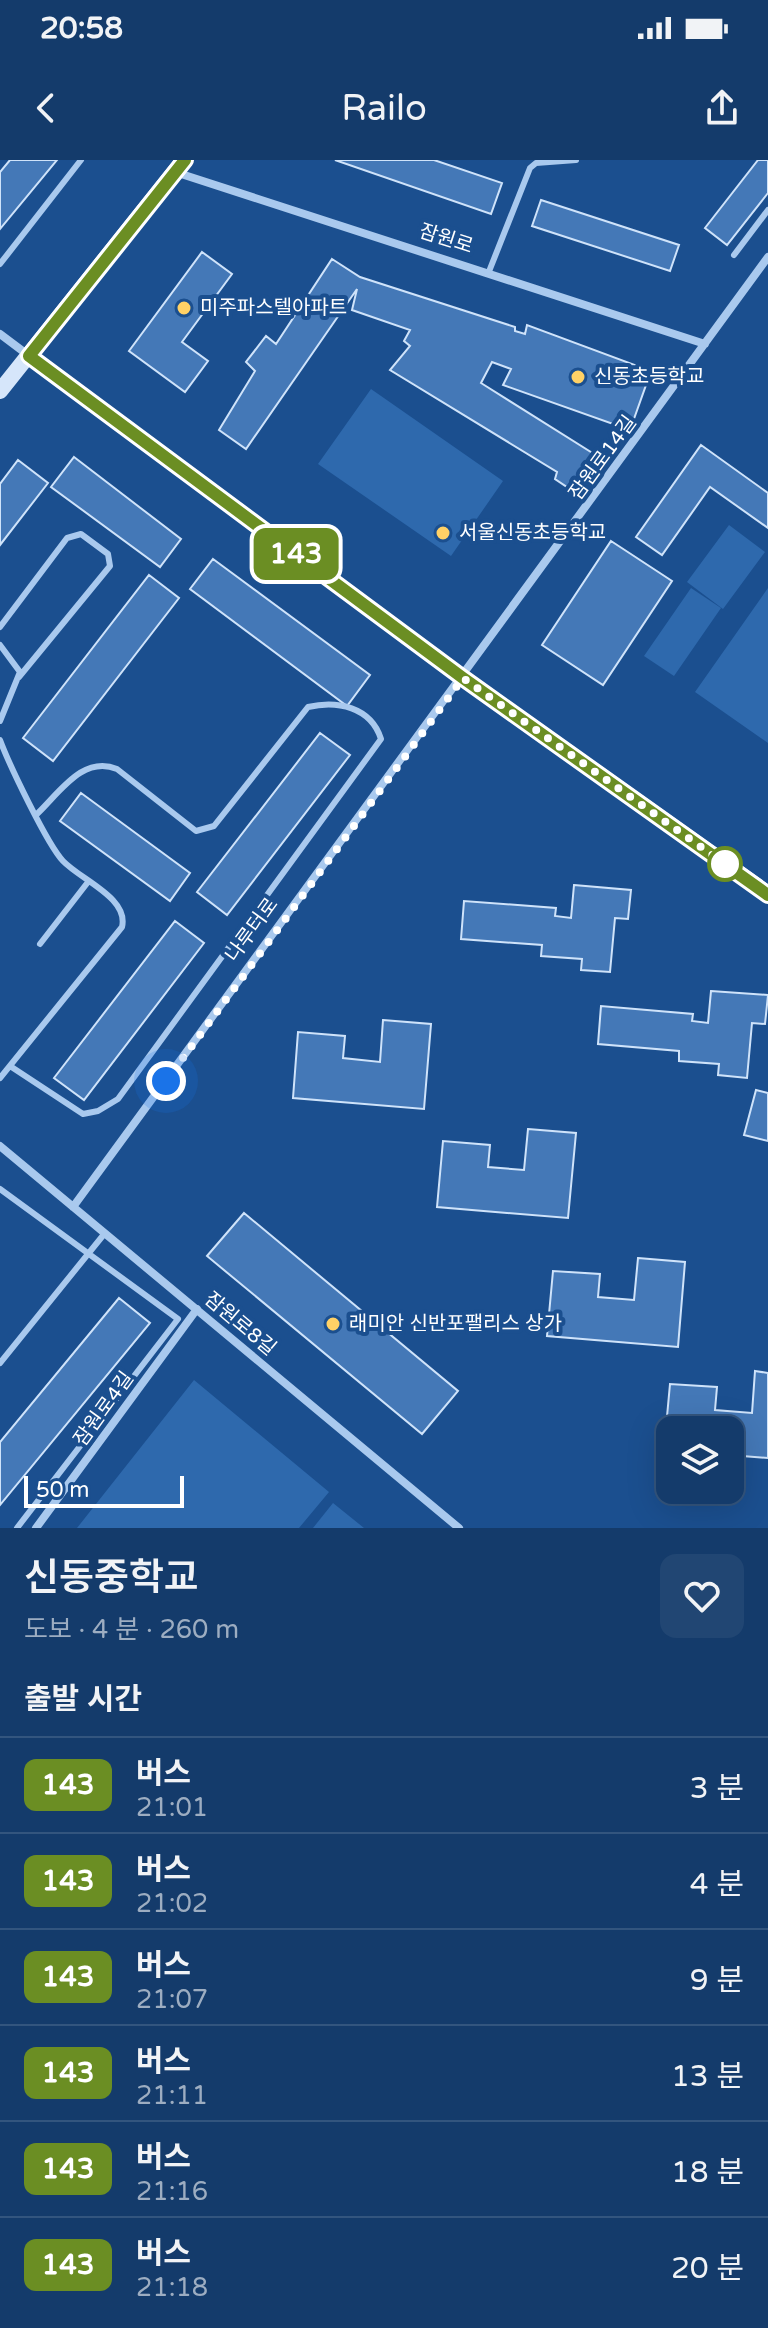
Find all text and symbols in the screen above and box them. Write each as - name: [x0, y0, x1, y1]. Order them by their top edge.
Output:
- text: 20:58: [40, 10, 123, 47]
- icon: back: [24, 86, 68, 130]
- icon: share: [700, 86, 744, 130]
- text: Railo: [341, 87, 427, 130]
- street label: 잠원로: [416, 219, 476, 259]
- place label: 미주파스텔아파트: [200, 296, 347, 320]
- marker: 미주파스텔아파트: [175, 299, 193, 317]
- place label: 신동초등학교: [594, 365, 704, 389]
- marker: 신동초등학교: [569, 368, 587, 386]
- street label: 잠원로14길: [564, 411, 642, 505]
- place label: 서울신동초등학교: [459, 521, 606, 545]
- marker: 서울신동초등학교: [434, 524, 452, 542]
- line badge: 143: [250, 528, 342, 580]
- text: 143: [270, 537, 322, 571]
- unlabelled marker: [708, 847, 742, 881]
- street label: 나루터로: [221, 893, 283, 967]
- your location: [146, 1061, 186, 1101]
- street label: 잠원로8길: [199, 1287, 281, 1361]
- place label: 래미안 신반포팰리스 상가: [349, 1312, 562, 1336]
- marker: 래미안 신반포팰리스 상가: [324, 1315, 342, 1333]
- street label: 잠원로4길: [69, 1367, 139, 1451]
- map controls: [656, 1416, 744, 1504]
- button: layers: [656, 1416, 744, 1504]
- scale bar: [24, 1472, 184, 1508]
- text: 50 m: [36, 1477, 90, 1503]
- button: heart: [660, 1554, 744, 1638]
- text: 신동중학교: [24, 1555, 199, 1601]
- text: 도보 · 4 분 · 260 m: [24, 1614, 239, 1645]
- text: 출발 시간: [24, 1681, 142, 1718]
- text: 버스: [136, 1755, 191, 1792]
- text: 143: [42, 1768, 94, 1802]
- text: 3 분: [690, 1770, 744, 1807]
- text: 21:01: [136, 1792, 208, 1823]
- text: 버스: [136, 1851, 191, 1888]
- text: 143: [42, 1864, 94, 1898]
- text: 4 분: [690, 1866, 744, 1903]
- text: 21:02: [136, 1888, 208, 1919]
- text: 버스: [136, 1947, 191, 1984]
- text: 143: [42, 1960, 94, 1994]
- text: 9 분: [690, 1962, 744, 1999]
- text: 21:07: [136, 1984, 208, 2015]
- text: 버스: [136, 2043, 191, 2080]
- text: 143: [42, 2056, 94, 2090]
- text: 13 분: [671, 2058, 744, 2095]
- text: 21:11: [136, 2080, 208, 2111]
- text: 버스: [136, 2139, 191, 2176]
- text: 143: [42, 2152, 94, 2186]
- text: 18 분: [671, 2154, 744, 2191]
- text: 21:16: [136, 2176, 208, 2207]
- text: 버스: [136, 2235, 191, 2272]
- text: 143: [42, 2248, 94, 2282]
- text: 20 분: [671, 2250, 744, 2287]
- text: 21:18: [136, 2272, 208, 2303]

